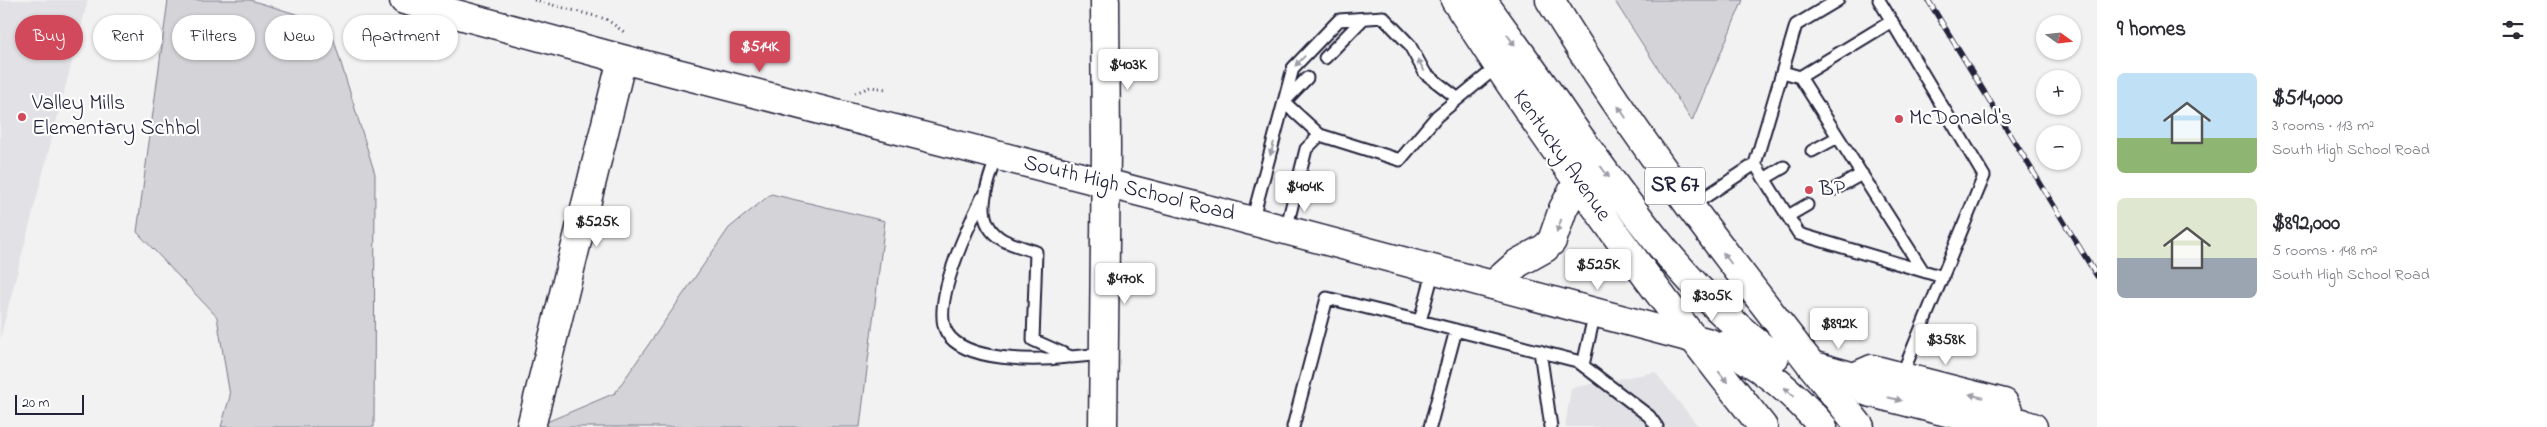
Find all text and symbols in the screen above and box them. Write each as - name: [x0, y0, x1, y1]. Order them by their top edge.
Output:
- chip: Buy: [15, 15, 83, 60]
- chip: Rent: [93, 15, 162, 60]
- chip: Filters: [172, 15, 255, 60]
- chip: New: [265, 15, 333, 60]
- chip: Apartment: [343, 15, 458, 60]
- north arrow: [2036, 15, 2081, 60]
- map controls: [2036, 15, 2081, 170]
- text: 9 homes: [2117, 15, 2186, 45]
- icon: filters: [2499, 16, 2527, 44]
- pin: $514K: [725, 30, 795, 73]
- one-way arrow: [1506, 33, 1516, 47]
- text: $514K: [741, 35, 779, 59]
- pin: $403K: [1093, 48, 1163, 91]
- text: $403K: [1109, 53, 1147, 77]
- one-way arrow: [1294, 54, 1306, 66]
- one-way arrow: [1417, 59, 1426, 72]
- button: +: [2036, 70, 2081, 115]
- street label: Kentucky Avenue: [1503, 84, 1618, 229]
- text: $514,000: [2272, 84, 2343, 114]
- place label: Valley Mills Elementary Schhol: [31, 88, 200, 146]
- icon: home: [2157, 93, 2217, 153]
- place label: McDonald's: [1909, 103, 2012, 135]
- one-way arrow: [1617, 105, 1627, 118]
- marker: Valley Mills Elementary Schhol: [16, 111, 28, 123]
- marker: McDonald's: [1893, 113, 1905, 125]
- text: 3 rooms · 113 m²: [2272, 114, 2374, 138]
- button: −: [2036, 125, 2081, 170]
- text: South High School Road: [2272, 138, 2430, 162]
- one-way arrow: [1267, 142, 1275, 157]
- street label: South High School Road: [1020, 147, 1238, 232]
- one-way arrow: [1599, 165, 1610, 178]
- road number: SR 67: [1645, 168, 1705, 205]
- pin: $404K: [1270, 170, 1340, 213]
- place label: BP: [1818, 174, 1846, 206]
- text: $404K: [1286, 175, 1324, 199]
- marker: BP: [1803, 184, 1815, 196]
- pin: $525K: [562, 206, 632, 248]
- text: $892,000: [2272, 209, 2340, 239]
- text: $525K: [575, 210, 619, 234]
- one-way arrow: [1555, 218, 1562, 233]
- icon: home: [2157, 218, 2217, 278]
- text: 5 rooms · 148 m²: [2272, 239, 2378, 263]
- pin: $525K: [1563, 248, 1633, 291]
- one-way arrow: [1721, 252, 1732, 265]
- text: $525K: [1576, 253, 1620, 277]
- pin: $470K: [1090, 262, 1160, 305]
- text: South High School Road: [2272, 263, 2430, 287]
- text: $470K: [1106, 267, 1144, 291]
- pin: $305K: [1677, 280, 1747, 322]
- text: $305K: [1692, 284, 1732, 308]
- pin: $892K: [1804, 308, 1874, 350]
- text: $892K: [1821, 312, 1857, 336]
- pin: $358K: [1911, 324, 1981, 366]
- text: $358K: [1926, 328, 1966, 352]
- one-way arrow: [1718, 370, 1729, 383]
- one-way arrow: [1784, 386, 1796, 398]
- scale bar: [15, 392, 84, 415]
- one-way arrow: [1968, 392, 1983, 400]
- text: 20 m: [22, 393, 49, 414]
- one-way arrow: [1888, 395, 1903, 403]

